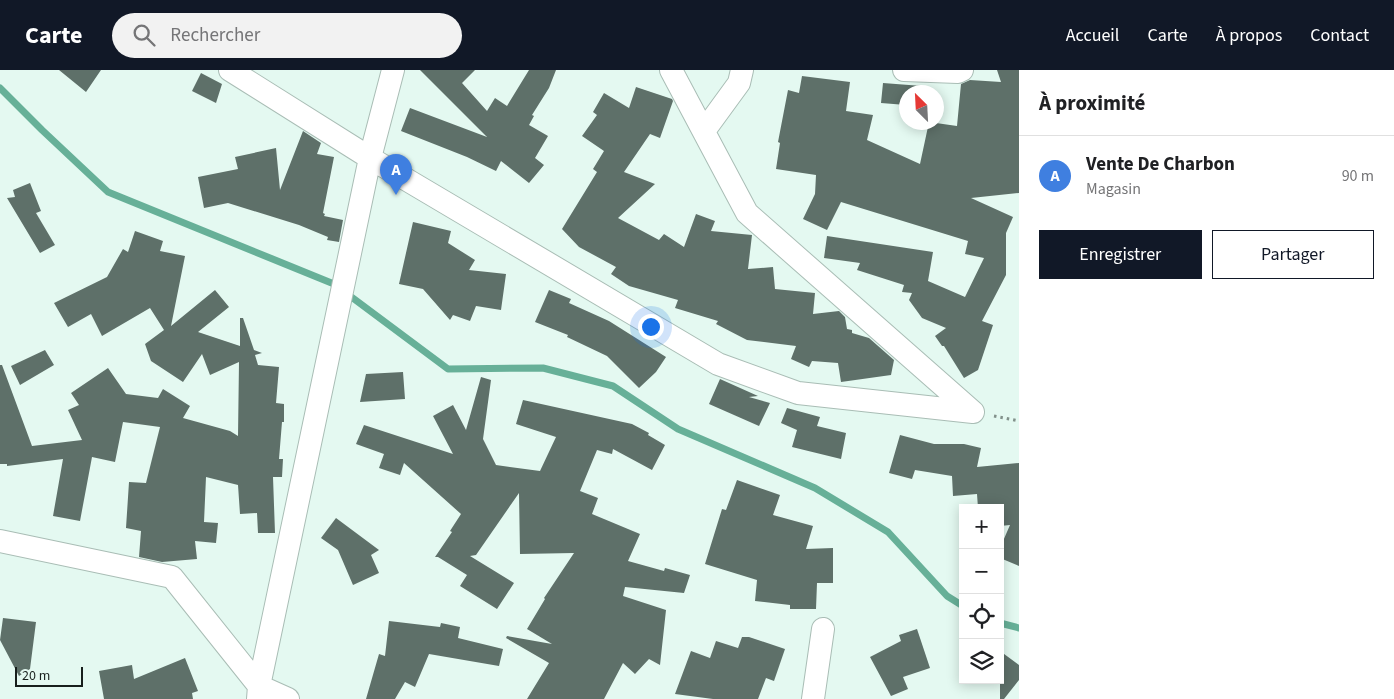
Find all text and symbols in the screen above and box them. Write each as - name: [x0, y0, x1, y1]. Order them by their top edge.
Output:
- search box: [112, 13, 462, 58]
- text: Carte: [25, 18, 82, 53]
- icon: search: [130, 21, 158, 49]
- text: Rechercher: [170, 22, 260, 49]
- text: Accueil: [1066, 23, 1119, 48]
- text: Carte: [1147, 23, 1188, 48]
- text: À propos: [1216, 23, 1282, 48]
- text: Contact: [1310, 23, 1369, 48]
- north arrow: [899, 85, 944, 130]
- text: À proximité: [1039, 88, 1145, 118]
- text: Vente De Charbon: [1086, 151, 1235, 178]
- pin: A: [380, 154, 412, 195]
- text: A: [1050, 165, 1060, 187]
- text: 90 m: [1342, 165, 1374, 187]
- text: Magasin: [1086, 178, 1141, 200]
- button: Enregistrer: [1039, 230, 1202, 279]
- button: Partager: [1212, 230, 1374, 279]
- your location: [638, 314, 664, 340]
- map controls: [959, 504, 1004, 684]
- button: +: [959, 504, 1004, 549]
- button: −: [959, 549, 1004, 594]
- button: locate: [959, 594, 1004, 639]
- button: layers: [959, 639, 1004, 684]
- scale bar: [15, 664, 82, 687]
- text: 20 m: [22, 666, 50, 686]

